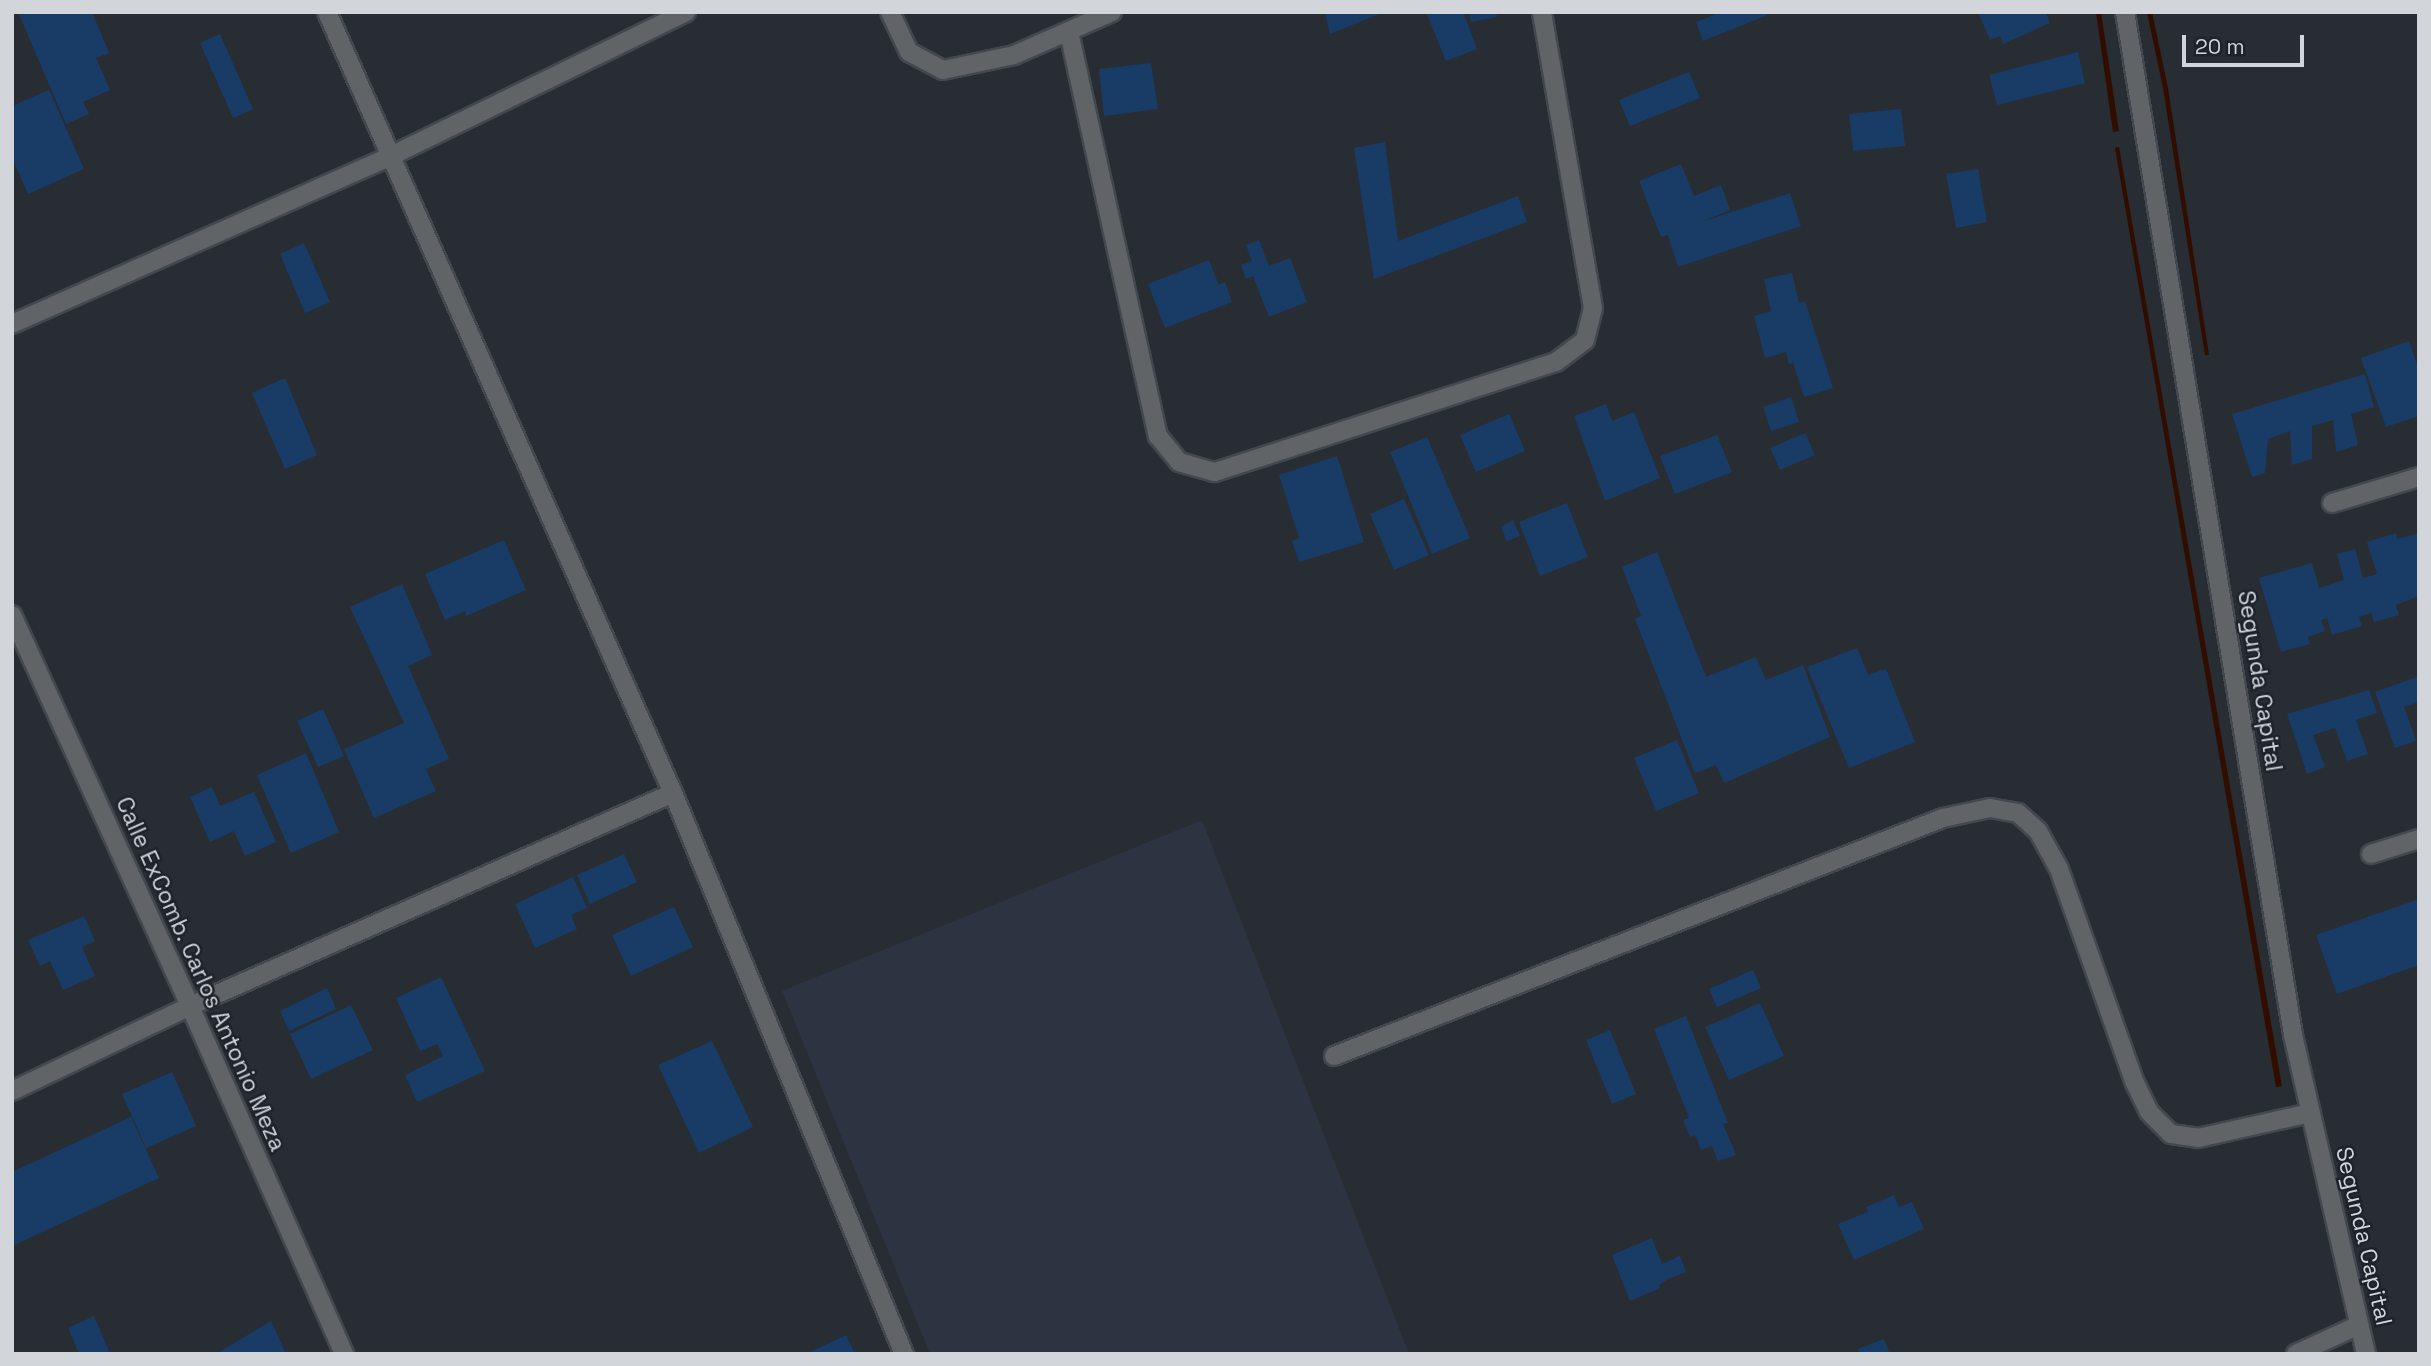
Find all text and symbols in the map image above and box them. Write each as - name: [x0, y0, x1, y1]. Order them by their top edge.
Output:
- scale bar: [2186, 21, 2308, 65]
- text: 20 m: [2195, 33, 2245, 60]
- street label: Segunda Capital: [2232, 589, 2288, 773]
- street label: Calle ExComb. Carlos Antonio Meza: [110, 792, 292, 1156]
- street label: Segunda Capital: [2330, 1144, 2398, 1328]

